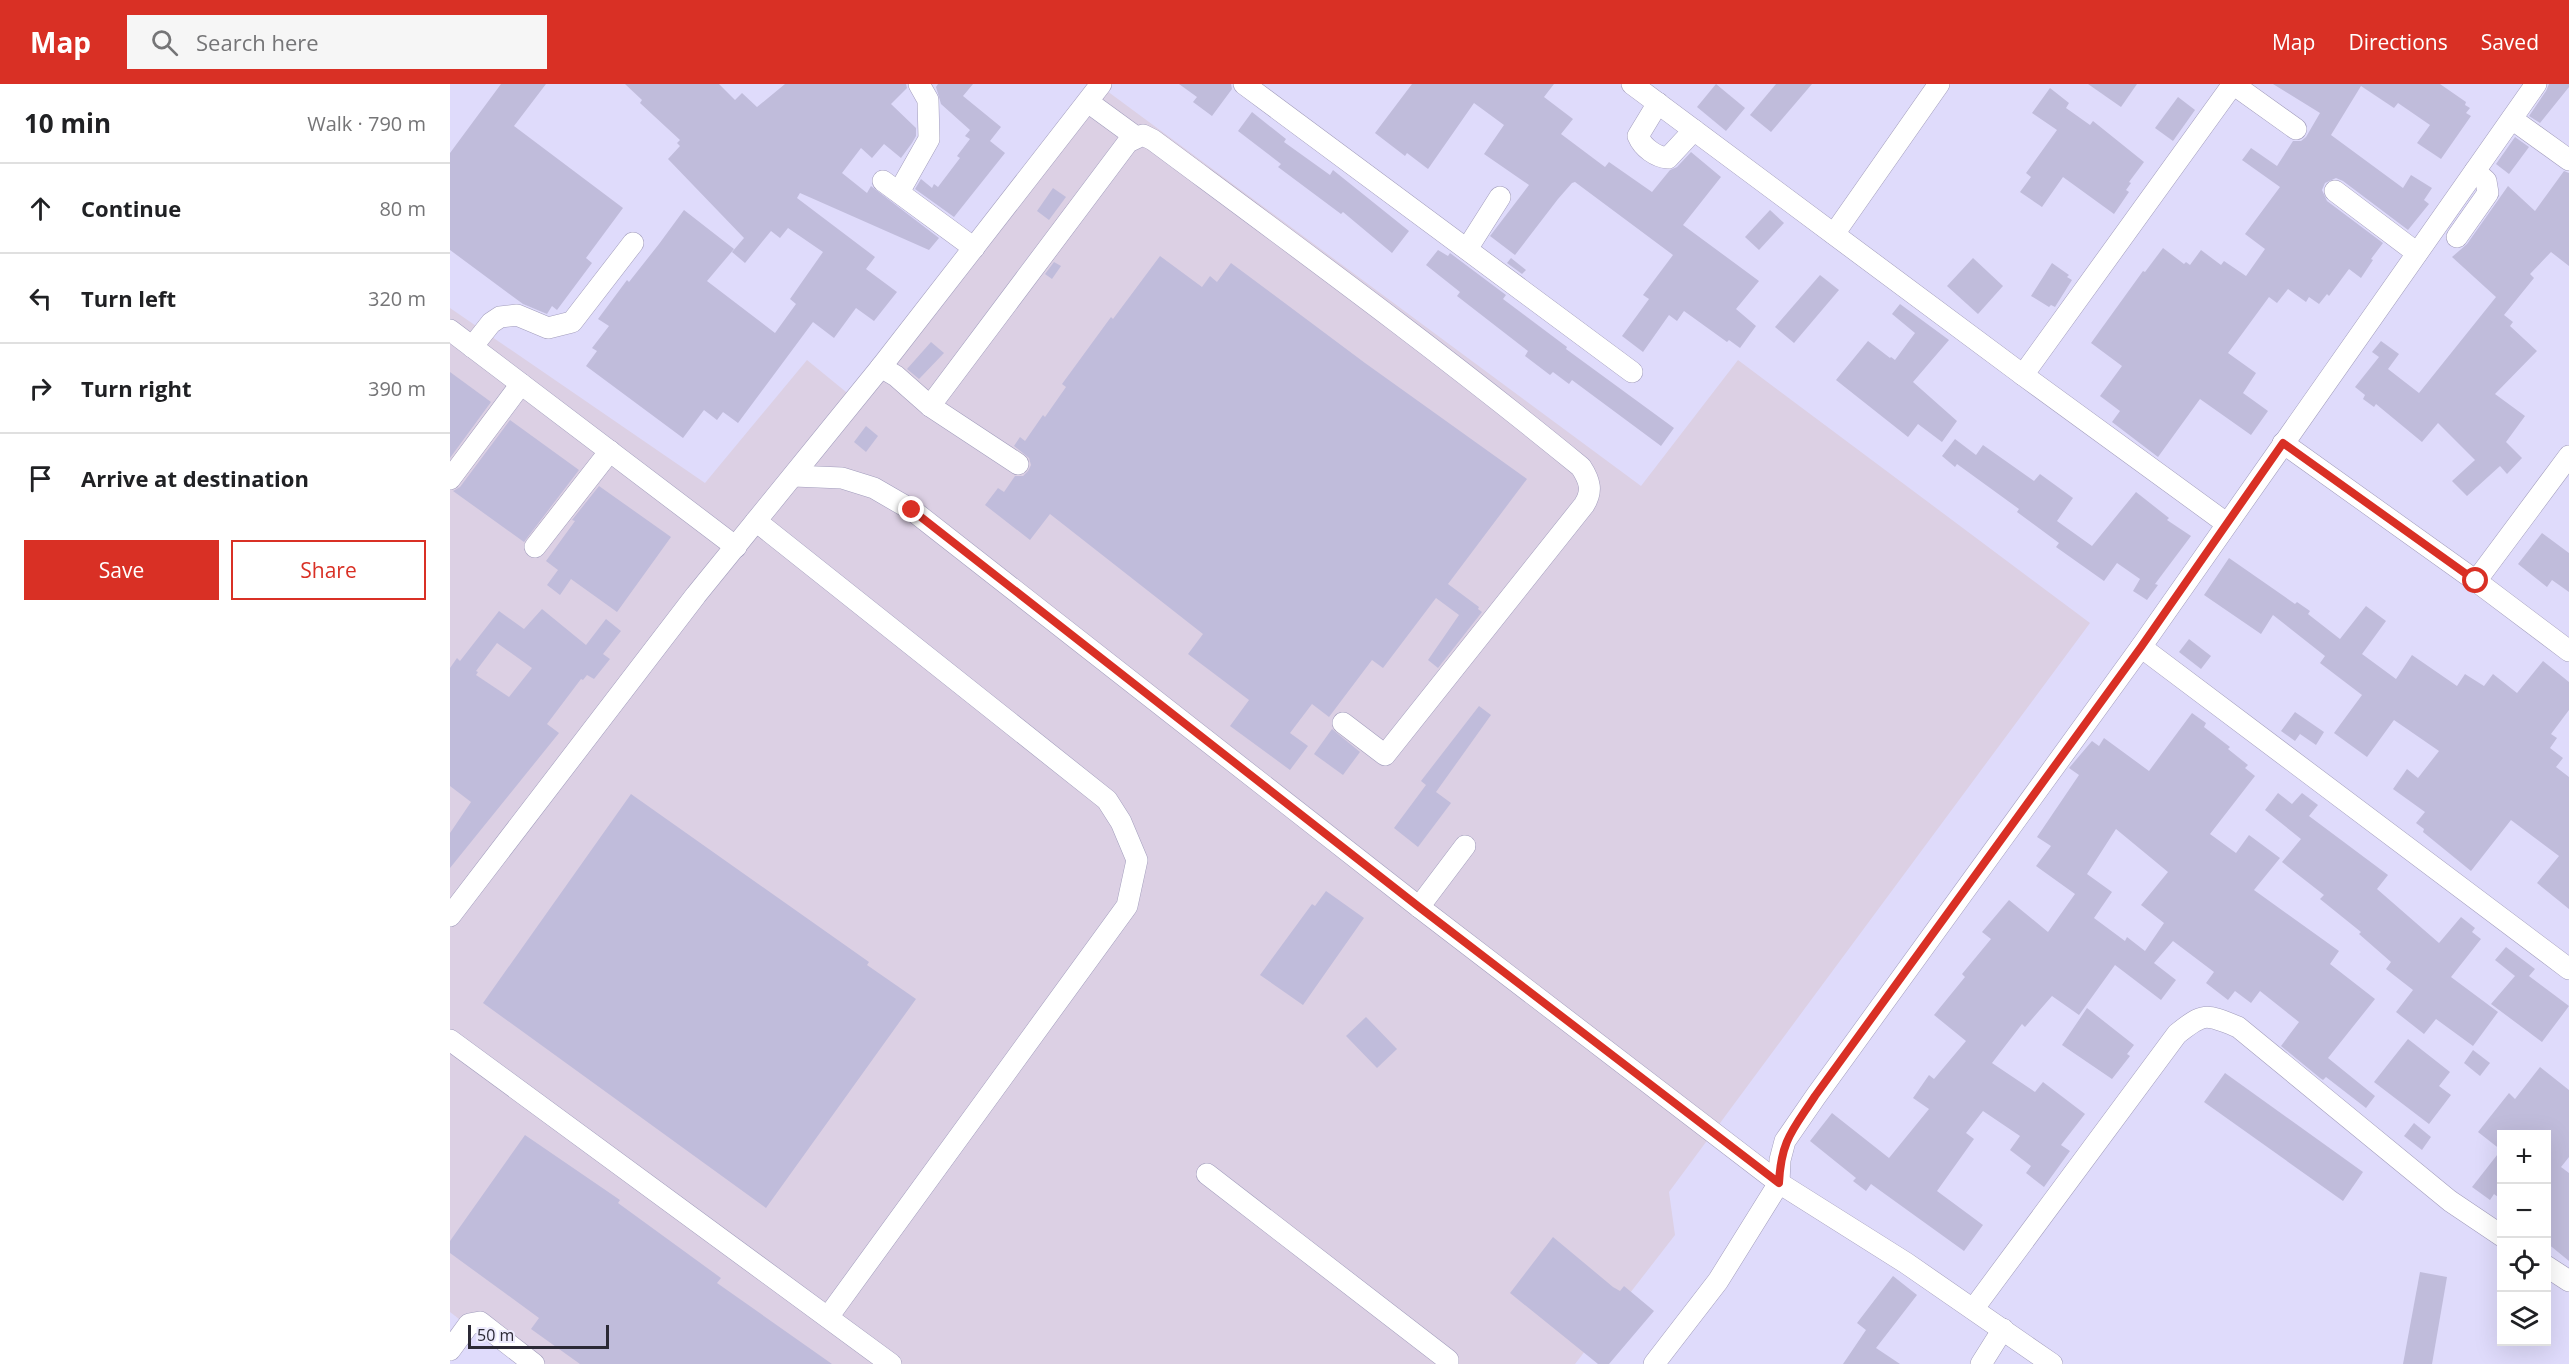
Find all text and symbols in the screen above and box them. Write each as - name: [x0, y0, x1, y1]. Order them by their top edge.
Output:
- search box: [127, 15, 547, 69]
- text: Map: [30, 23, 91, 61]
- icon: search: [148, 26, 181, 59]
- text: Search here: [196, 27, 319, 57]
- text: Map: [2272, 28, 2315, 56]
- text: Directions: [2348, 28, 2448, 56]
- text: Saved: [2481, 28, 2539, 56]
- text: 10 min: [24, 105, 111, 141]
- text: Walk · 790 m: [307, 110, 426, 137]
- icon: ahead: [24, 192, 57, 225]
- text: Continue: [81, 193, 181, 223]
- text: 80 m: [379, 195, 426, 222]
- icon: left: [24, 282, 57, 315]
- text: Turn left: [81, 283, 176, 313]
- text: 320 m: [368, 285, 426, 312]
- icon: right: [24, 372, 57, 405]
- text: Turn right: [81, 373, 192, 403]
- text: 390 m: [368, 375, 426, 402]
- icon: arrive: [24, 462, 57, 495]
- text: Arrive at destination: [81, 463, 309, 493]
- route end: [898, 496, 924, 522]
- button: Save: [24, 540, 219, 600]
- button: Share: [231, 540, 426, 600]
- route start: [2462, 567, 2488, 593]
- map controls: [2497, 1130, 2551, 1346]
- button: +: [2497, 1130, 2551, 1184]
- button: −: [2497, 1184, 2551, 1238]
- button: locate: [2497, 1238, 2551, 1292]
- button: layers: [2497, 1292, 2551, 1346]
- scale bar: [468, 1322, 609, 1350]
- text: 50 m: [477, 1324, 514, 1346]

